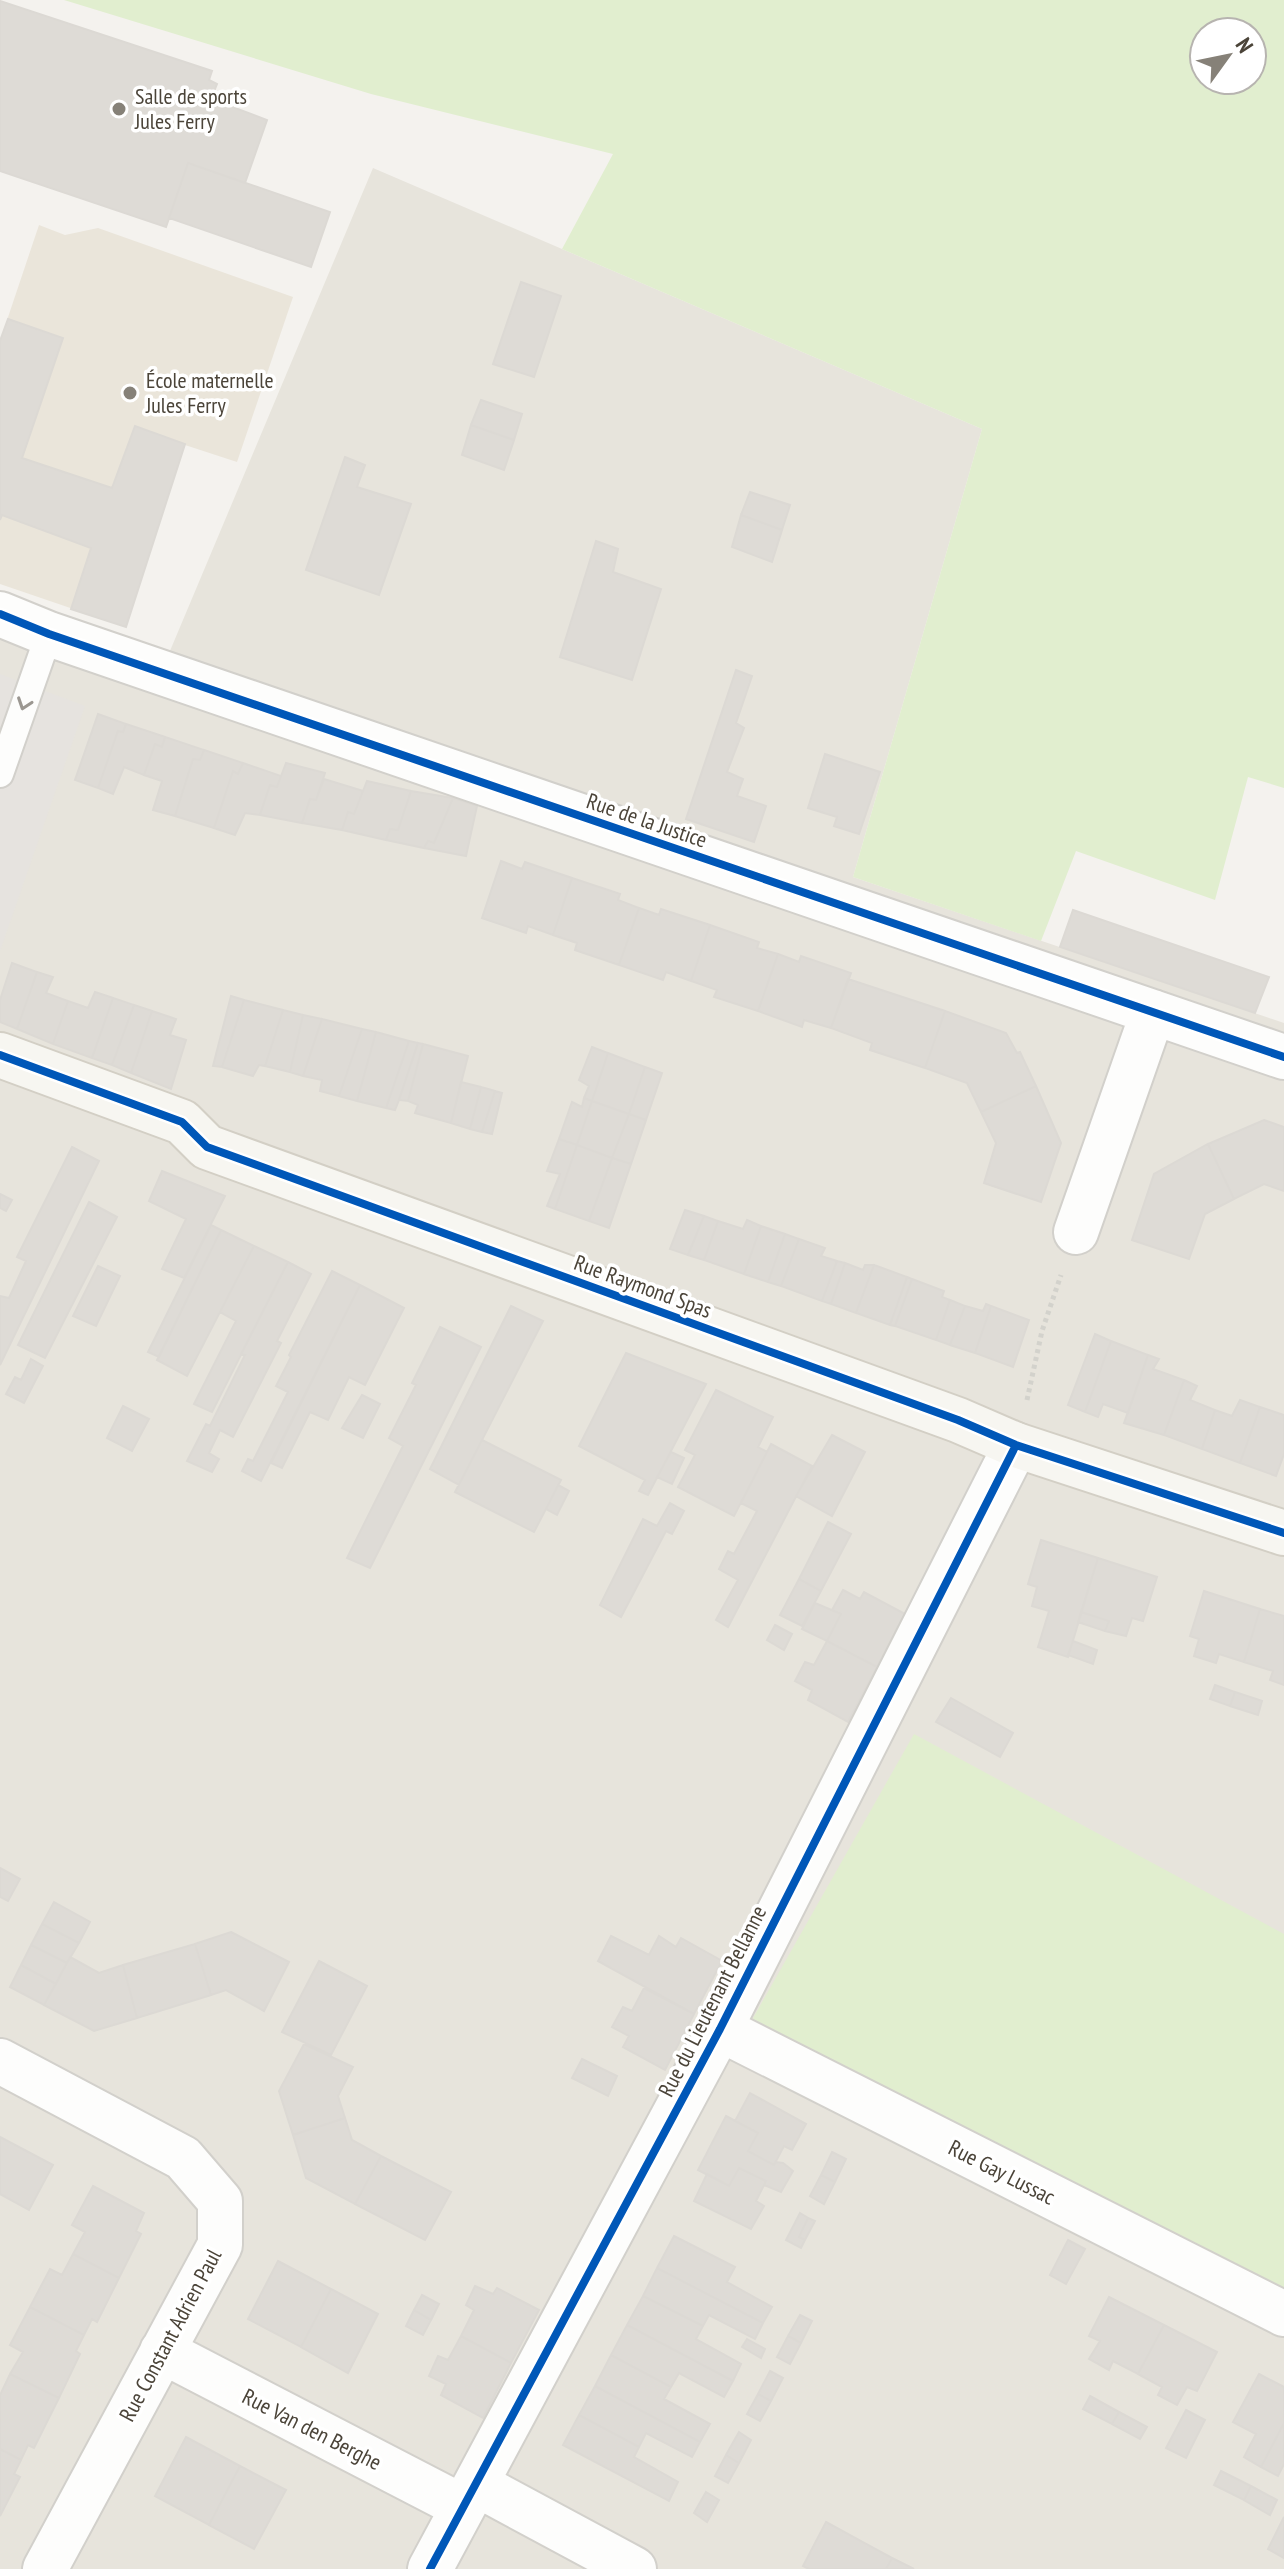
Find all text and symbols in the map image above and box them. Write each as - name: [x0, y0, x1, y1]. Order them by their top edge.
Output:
- north arrow: [1188, 16, 1268, 96]
- text: N: [1230, 32, 1260, 58]
- place label: Salle de sports Jules Ferry: [134, 82, 247, 135]
- marker: Salle de sports Jules Ferry: [110, 100, 128, 118]
- place label: École maternelle Jules Ferry: [145, 366, 273, 419]
- marker: École maternelle Jules Ferry: [121, 384, 139, 402]
- one-way arrow: [18, 696, 34, 710]
- street label: Rue de la Justice: [583, 786, 711, 854]
- street label: Rue Raymond Spas: [570, 1248, 716, 1324]
- street label: Rue du Lieutenant Bellanne: [652, 1901, 772, 2101]
- street label: Rue Gay Lussac: [944, 2133, 1060, 2211]
- street label: Rue Constant Adrien Paul: [113, 2243, 228, 2426]
- street label: Rue Van den Berghe: [238, 2382, 386, 2476]

